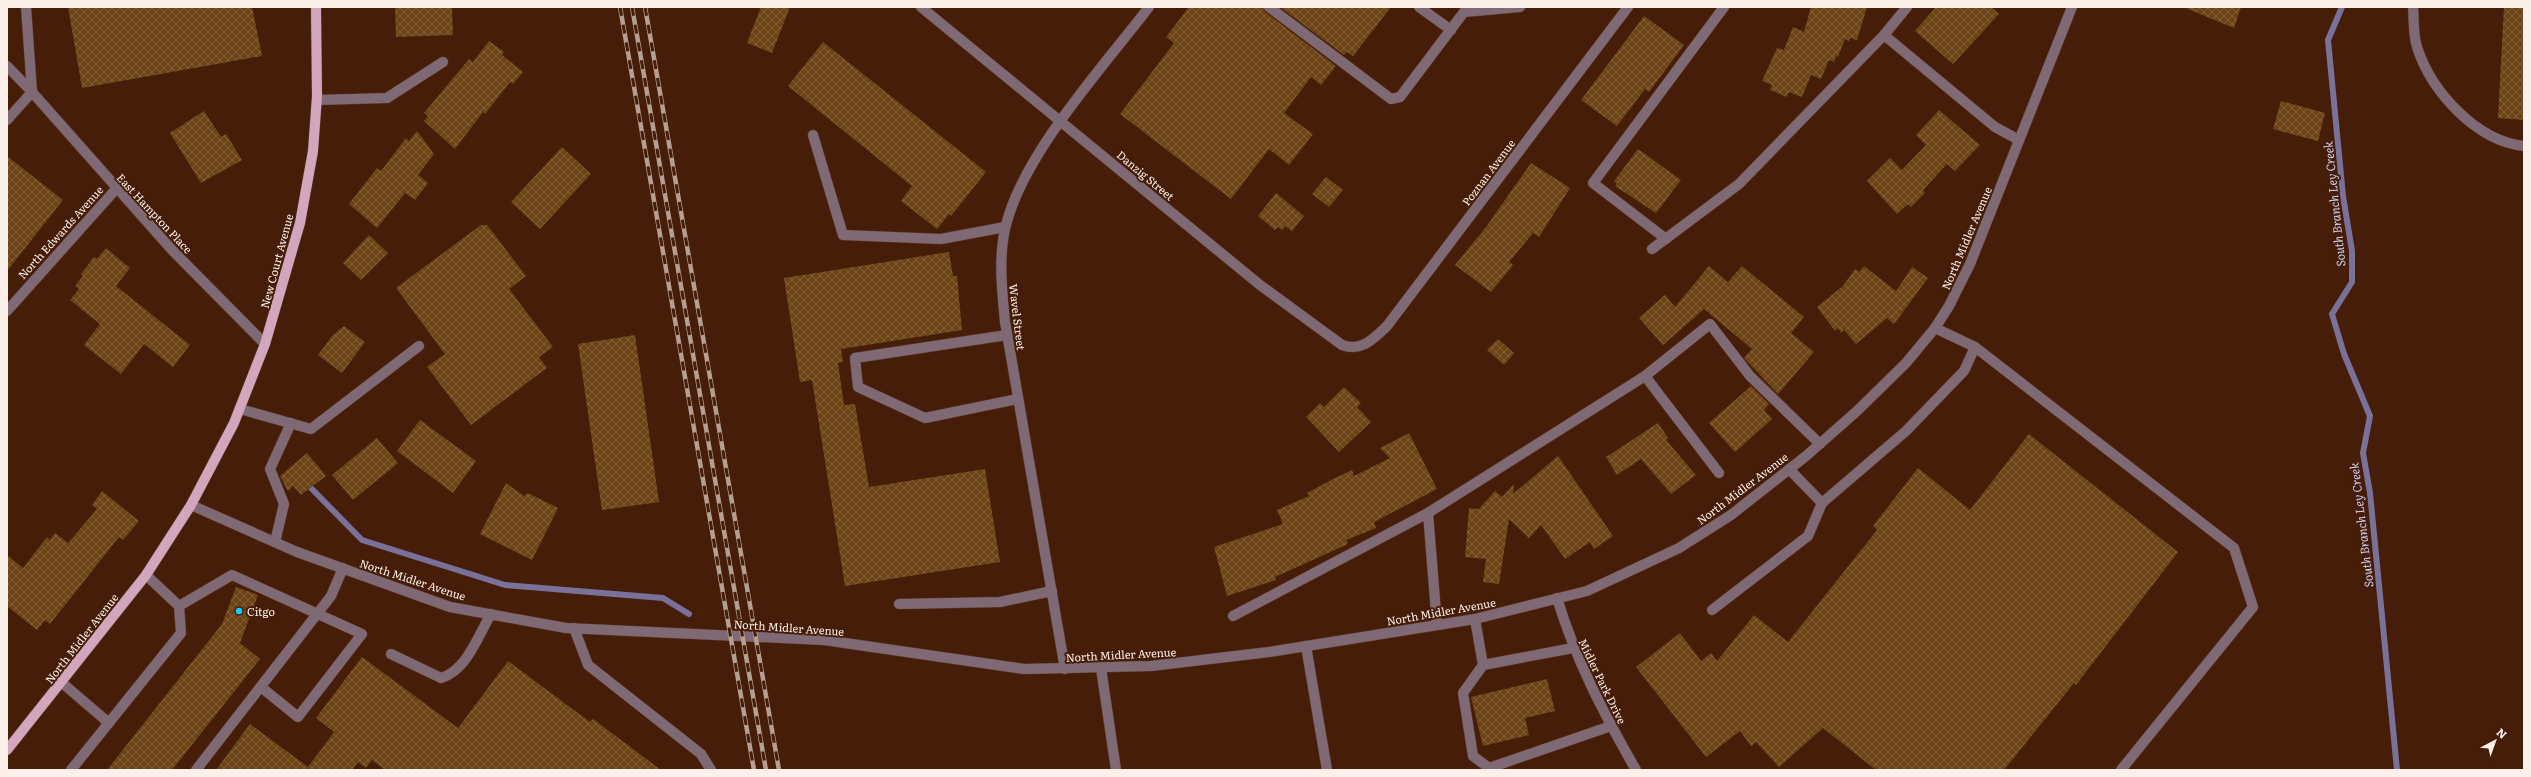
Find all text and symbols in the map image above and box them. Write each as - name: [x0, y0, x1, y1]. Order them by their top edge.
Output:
- street label: Poznan Avenue: [1458, 135, 1519, 209]
- water label: South Branch Ley Creek: [2318, 140, 2350, 267]
- street label: Danzig Street: [1114, 146, 1179, 204]
- street label: East Hampton Place: [114, 169, 197, 257]
- street label: North Edwards Avenue: [14, 182, 106, 282]
- street label: North Midler Avenue: [1937, 184, 1995, 292]
- street label: New Court Avenue: [256, 212, 296, 310]
- street label: Wavel Street: [1006, 283, 1030, 352]
- street label: North Midler Avenue: [1693, 448, 1791, 528]
- water label: South Branch Ley Creek: [2344, 461, 2378, 588]
- street label: North Midler Avenue: [358, 554, 468, 604]
- street label: North Midler Avenue: [41, 589, 122, 687]
- street label: North Midler Avenue: [1385, 593, 1497, 628]
- place label: Citgo: [247, 603, 275, 619]
- marker: Citgo: [234, 606, 244, 616]
- street label: North Midler Avenue: [733, 615, 845, 639]
- street label: Midler Park Drive: [1575, 636, 1631, 727]
- street label: North Midler Avenue: [1065, 643, 1177, 665]
- north arrow: [2475, 721, 2515, 761]
- text: N: [2493, 724, 2511, 742]

